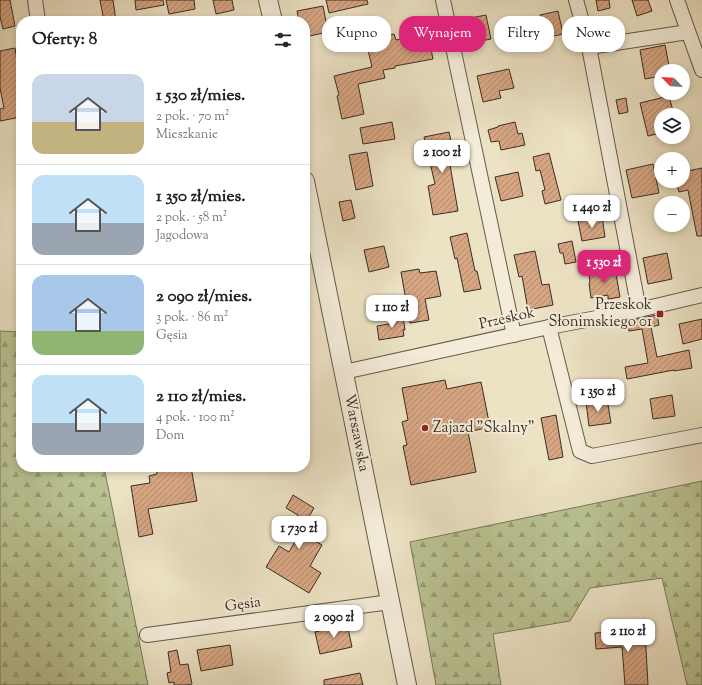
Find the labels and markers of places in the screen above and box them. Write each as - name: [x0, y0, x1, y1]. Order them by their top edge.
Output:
- pin: 2 100 zł: [401, 140, 483, 174]
- pin: 1 440 zł: [551, 195, 633, 229]
- pin: 1 530 zł: [563, 250, 645, 284]
- pin: 1 110 zł: [351, 295, 433, 329]
- place label: Przeskok Słonimskiego 01: [549, 295, 652, 333]
- marker: Przeskok Słonimskiego 01: [655, 309, 665, 319]
- pin: 1 350 zł: [557, 379, 639, 413]
- place label: Zajazd "Skalny": [433, 418, 535, 439]
- marker: Zajazd "Skalny": [420, 423, 430, 433]
- pin: 1 730 zł: [258, 516, 340, 550]
- pin: 2 090 zł: [293, 605, 375, 639]
- pin: 2 110 zł: [587, 619, 669, 653]

